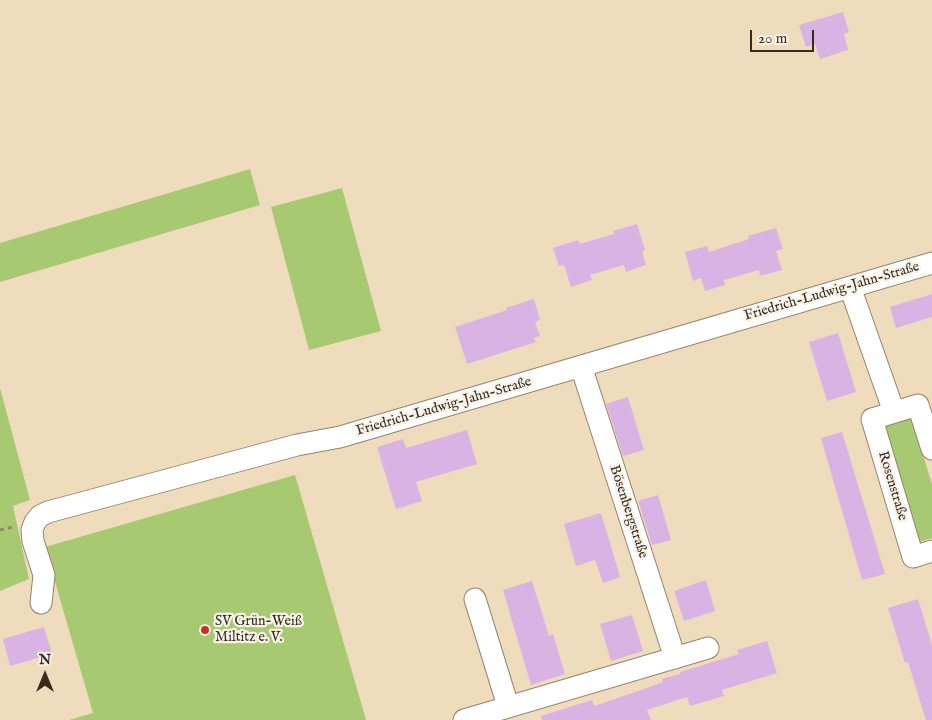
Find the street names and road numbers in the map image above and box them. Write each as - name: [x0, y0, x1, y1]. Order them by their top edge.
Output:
- street label: Friedrich-Ludwig-Jahn-Straße: [742, 259, 922, 325]
- street label: Friedrich-Ludwig-Jahn-Straße: [354, 374, 534, 440]
- street label: Rosenstraße: [874, 449, 910, 523]
- street label: Bösenbergstraße: [605, 463, 651, 561]

